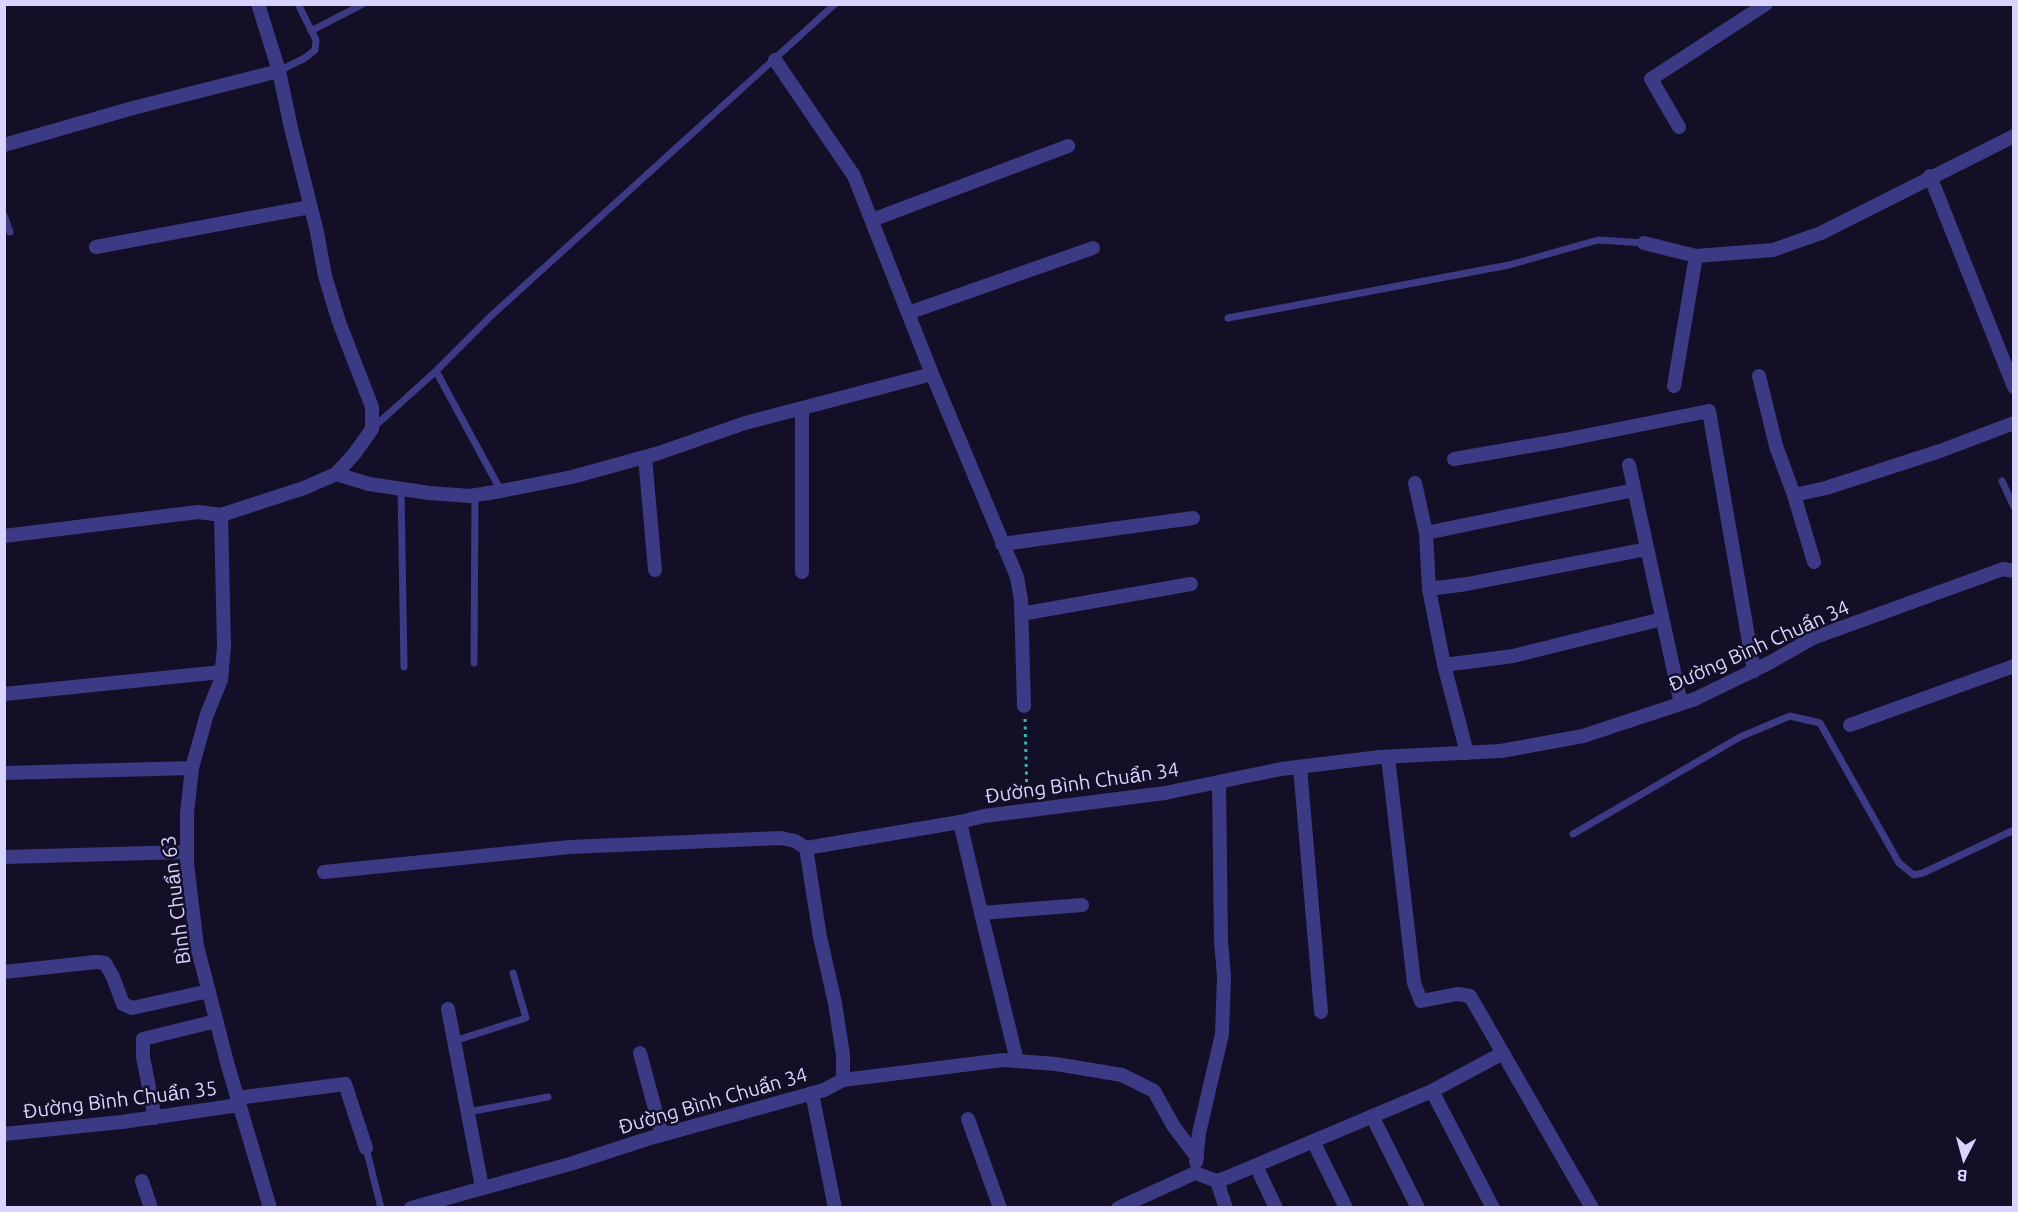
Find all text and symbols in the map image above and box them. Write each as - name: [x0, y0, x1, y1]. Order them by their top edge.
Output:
- street label: Đường Bình Chuẩn 34: [1665, 595, 1853, 697]
- street label: Đường Bình Chuẩn 34: [984, 758, 1180, 808]
- street label: Bình Chuẩn 63: [156, 834, 196, 966]
- street label: Đường Bình Chuẩn 34: [616, 1063, 810, 1139]
- street label: Đường Bình Chuẩn 35: [22, 1076, 218, 1124]
- north arrow: [1934, 1128, 1994, 1188]
- text: B: [1956, 1166, 1968, 1185]

